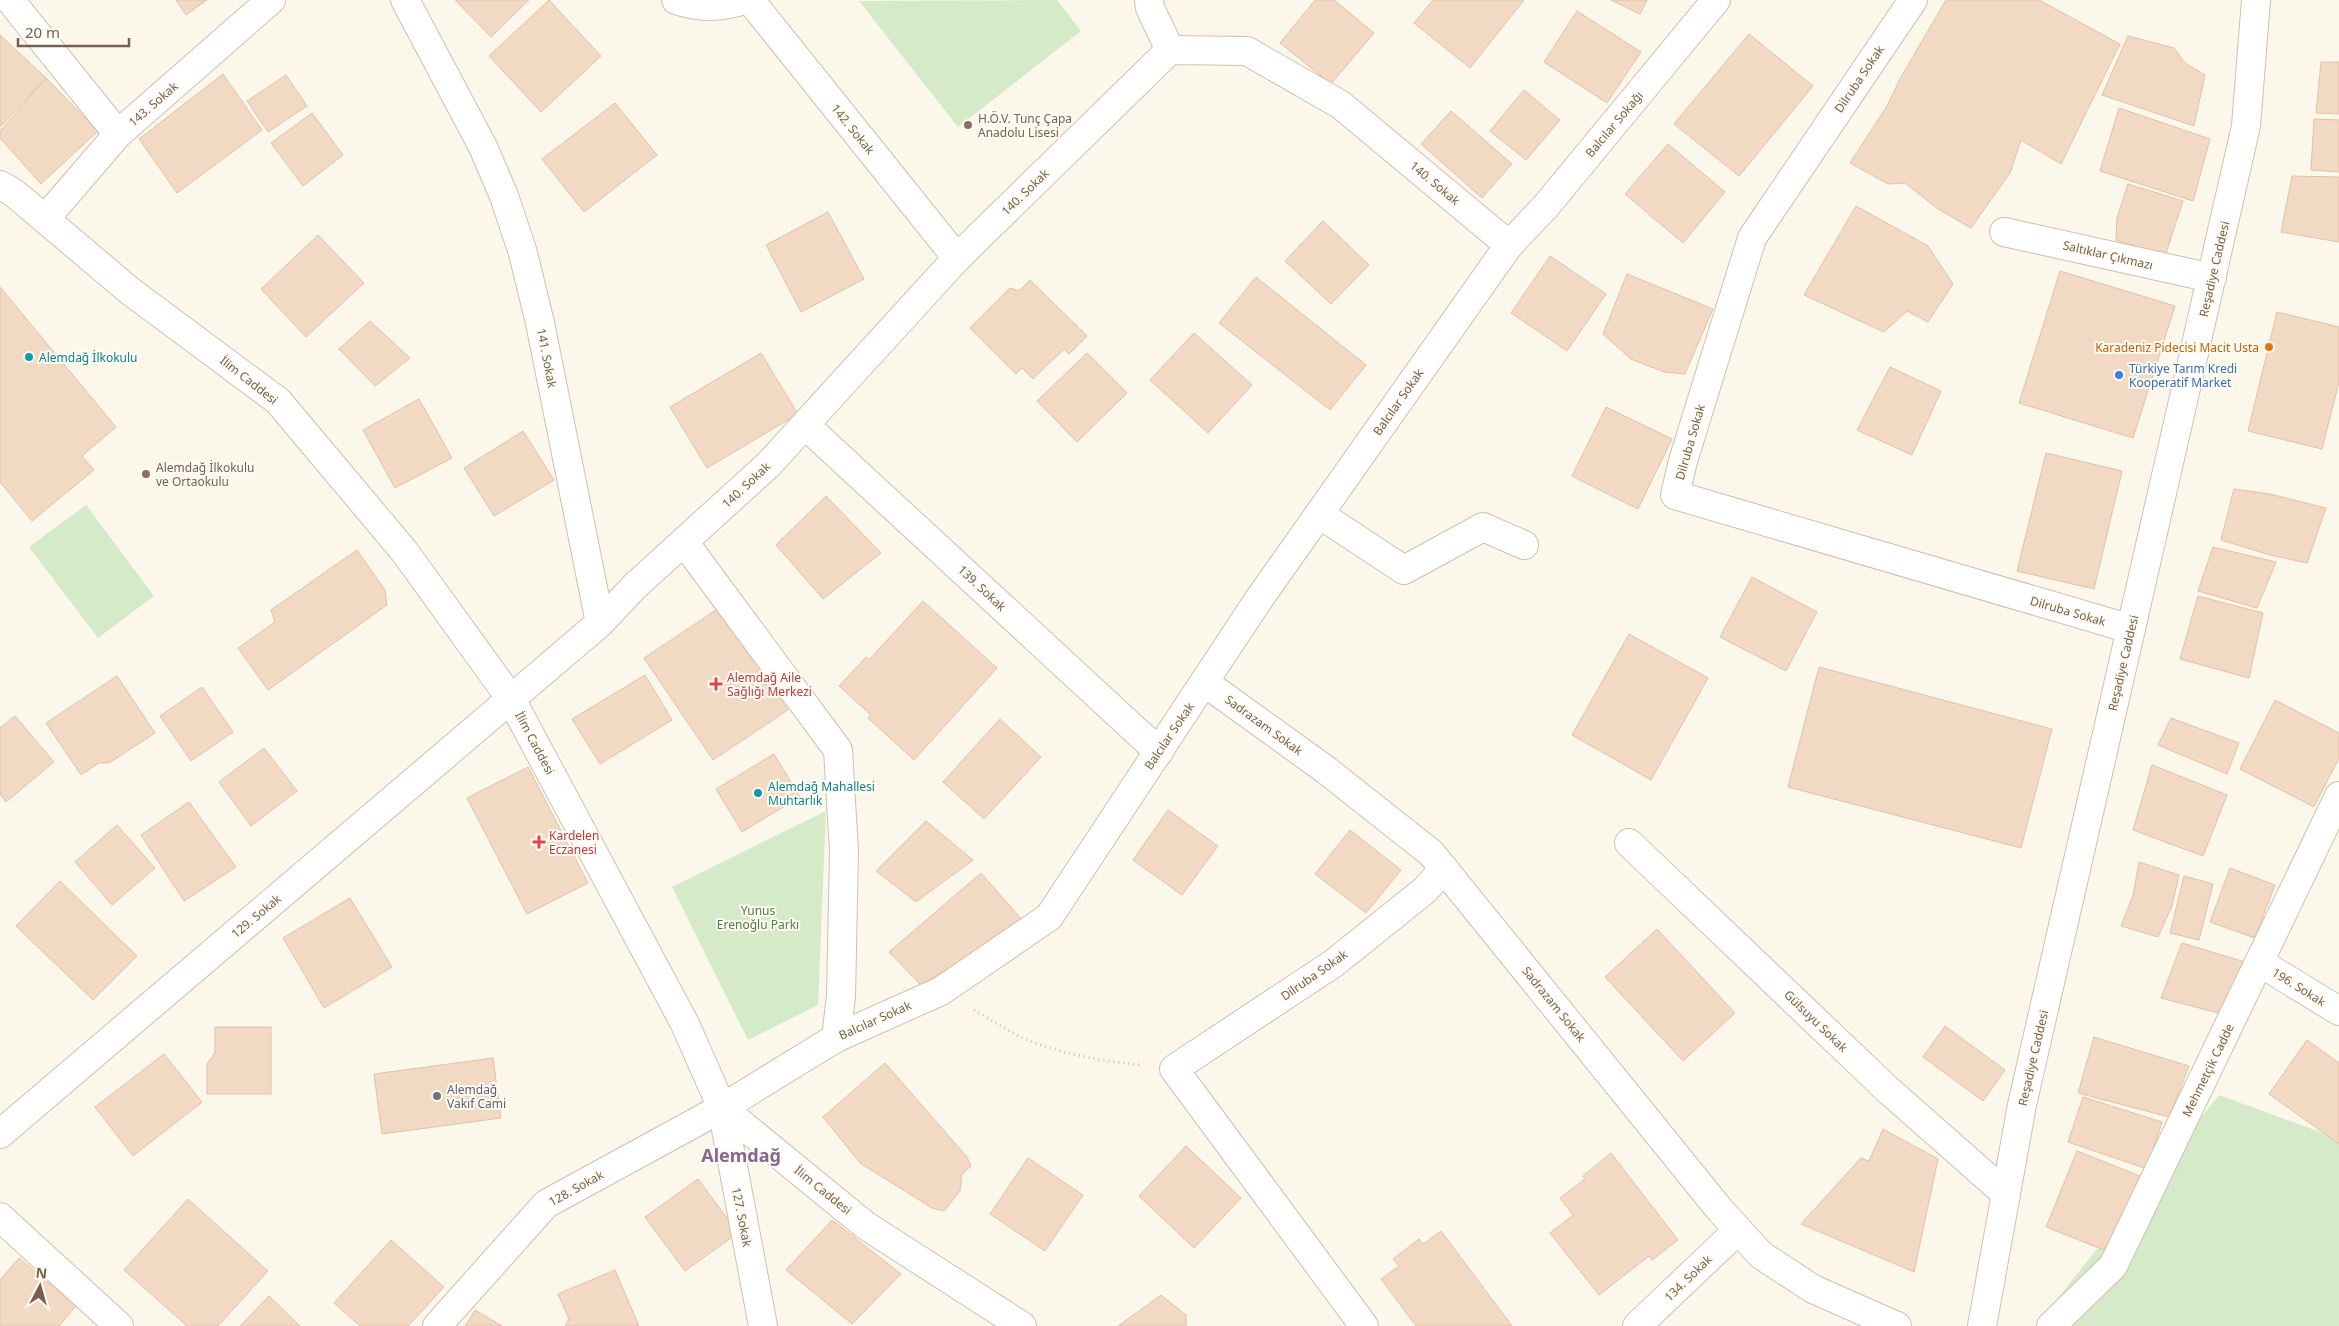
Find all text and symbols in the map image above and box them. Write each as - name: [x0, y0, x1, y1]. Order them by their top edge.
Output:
- scale bar: [18, 15, 129, 47]
- text: 20 m: [25, 22, 60, 42]
- street label: Dilruba Sokak: [1830, 41, 1888, 116]
- street label: 143. Sokak: [125, 77, 182, 130]
- street label: Balcılar Sokağı: [1581, 87, 1647, 161]
- street label: 142. Sokak: [827, 100, 879, 158]
- place label: H.Ö.V. Tunç Çapa Anadolu Lisesi: [978, 110, 1072, 141]
- marker: H.Ö.V. Tunç Çapa Anadolu Lisesi: [962, 119, 974, 131]
- street label: 140. Sokak: [1406, 157, 1464, 209]
- street label: 140. Sokak: [997, 165, 1053, 219]
- street label: Reşadiye Caddesi: [2195, 219, 2233, 319]
- street label: Saltıklar Çıkmazı: [2061, 236, 2155, 274]
- street label: 141. Sokak: [533, 327, 561, 390]
- place label: Karadeniz Pidecisi Macit Usta: [2095, 339, 2259, 356]
- marker: Karadeniz Pidecisi Macit Usta: [2263, 341, 2275, 353]
- place label: Alemdağ İlkokulu: [39, 349, 138, 366]
- marker: Alemdağ İlkokulu: [23, 351, 35, 363]
- street label: İlim Caddesi: [216, 352, 282, 408]
- place label: Türkiye Tarım Kredi Kooperatif Market: [2129, 360, 2237, 391]
- street label: Balcılar Sokak: [1369, 365, 1428, 439]
- marker: Türkiye Tarım Kredi Kooperatif Market: [2113, 369, 2125, 381]
- street label: Dilruba Sokak: [1671, 402, 1709, 482]
- street label: 140. Sokak: [718, 458, 774, 512]
- place label: Alemdağ İlkokulu ve Ortaokulu: [156, 459, 255, 490]
- marker: Alemdağ İlkokulu ve Ortaokulu: [140, 468, 152, 480]
- street label: 139. Sokak: [954, 561, 1010, 615]
- street label: Dilruba Sokak: [2028, 592, 2108, 630]
- street label: Reşadiye Caddesi: [2104, 613, 2142, 713]
- place label: Alemdağ Aile Sağlığı Merkezi: [727, 669, 812, 700]
- marker: Alemdağ Aile Sağlığı Merkezi: [709, 677, 723, 691]
- street label: Sadrazam Sokak: [1222, 691, 1307, 759]
- street label: Balcılar Sokak: [1140, 699, 1198, 773]
- street label: İlim Caddesi: [511, 708, 559, 778]
- place label: Alemdağ Mahallesi Muhtarlık: [768, 778, 875, 809]
- marker: Alemdağ Mahallesi Muhtarlık: [752, 787, 764, 799]
- place label: Kardelen Eczanesi: [549, 827, 599, 858]
- marker: Kardelen Eczanesi: [533, 836, 545, 848]
- street label: 129. Sokak: [227, 890, 285, 942]
- park label: Yunus Erenoğlu Parkı: [717, 902, 799, 933]
- street label: Dilruba Sokak: [1277, 945, 1351, 1004]
- street label: Sadrazam Sokak: [1518, 963, 1590, 1046]
- street label: 196. Sokak: [2269, 964, 2330, 1011]
- street label: Gülsuyu Sokak: [1780, 986, 1852, 1056]
- street label: Balcılar Sokak: [836, 996, 915, 1044]
- street label: Reşadiye Caddesi: [2014, 1008, 2052, 1108]
- street label: Mehmetçik Cadde: [2178, 1020, 2238, 1119]
- place label: Alemdağ Vakıf Cami: [447, 1081, 506, 1112]
- marker: Alemdağ Vakıf Cami: [431, 1090, 443, 1102]
- district label: Alemdağ: [701, 1143, 781, 1167]
- street label: İlim Caddesi: [791, 1162, 855, 1218]
- street label: 128. Sokak: [545, 1166, 607, 1210]
- street label: 127. Sokak: [728, 1186, 756, 1249]
- street label: 134. Sokak: [1660, 1251, 1716, 1305]
- north arrow: [15, 1261, 65, 1311]
- text: N: [35, 1263, 48, 1283]

